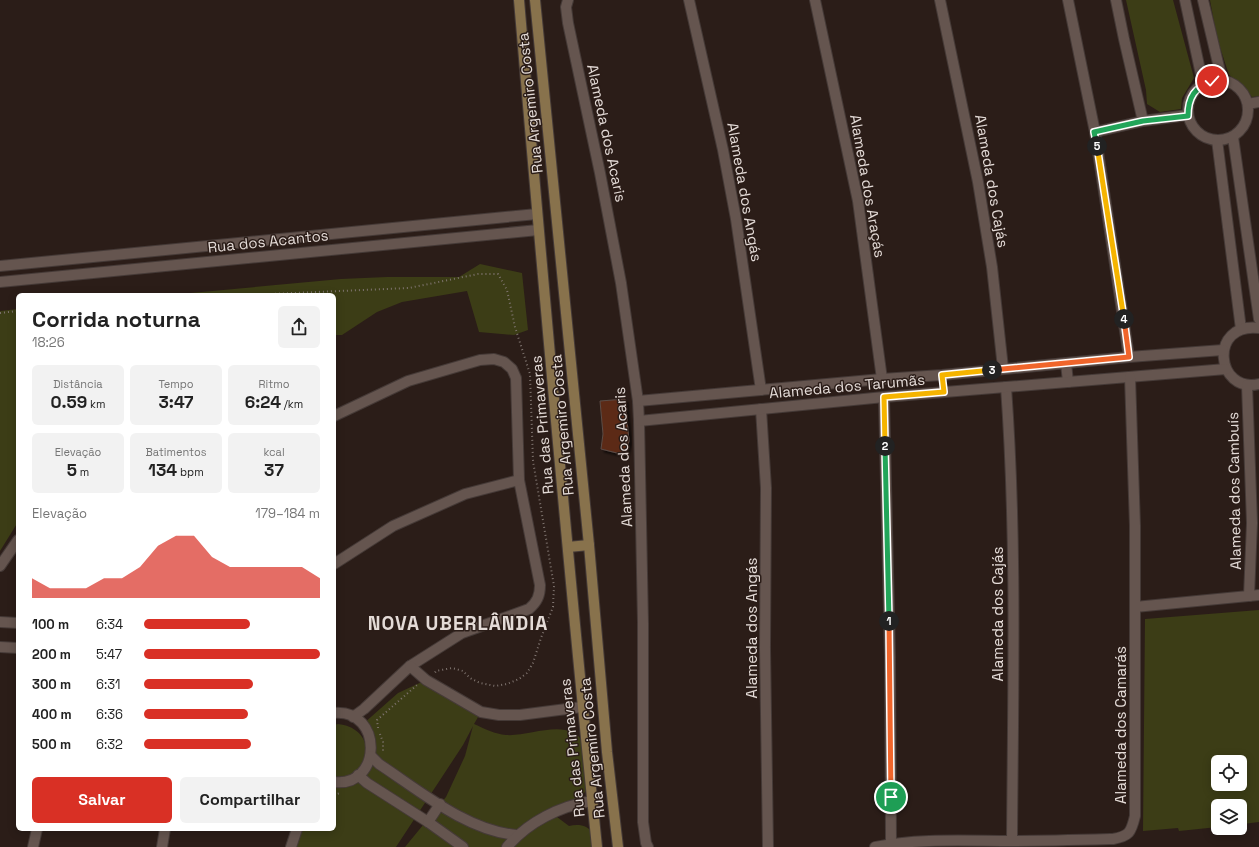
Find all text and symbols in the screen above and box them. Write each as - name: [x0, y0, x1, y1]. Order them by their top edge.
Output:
- street label: Rua Argemiro Costa: [513, 31, 547, 174]
- street label: Alameda dos Acaris: [583, 62, 631, 204]
- pin: [1195, 64, 1229, 98]
- icon: check: [1201, 70, 1223, 92]
- street label: Alameda dos Araçás: [846, 113, 890, 259]
- street label: Alameda dos Cajás: [971, 113, 1013, 249]
- street label: Alameda dos Angás: [723, 121, 767, 263]
- pin: 5: [1087, 136, 1107, 156]
- text: 5: [1094, 139, 1100, 153]
- street label: Rua dos Acantos: [207, 225, 329, 257]
- text: Corrida noturna: [32, 305, 200, 333]
- button: share: [278, 306, 320, 348]
- pin: 4: [1114, 309, 1134, 329]
- text: 4: [1121, 312, 1128, 326]
- text: 18:26: [32, 334, 65, 351]
- street label: Rua Argemiro Costa: [546, 353, 578, 496]
- street label: Rua das Primaveras: [526, 355, 558, 495]
- pin: 3: [982, 360, 1002, 380]
- text: 3: [989, 363, 995, 377]
- street label: Alameda dos Tarumãs: [768, 370, 926, 402]
- text: Distância: [53, 377, 103, 391]
- text: Tempo: [158, 377, 194, 391]
- text: Ritmo: [259, 377, 289, 391]
- street label: Alameda dos Acaris: [610, 386, 636, 528]
- text: 0.59: [51, 391, 87, 413]
- text: 3:47: [159, 391, 193, 413]
- text: 6:24: [245, 391, 281, 413]
- text: km: [87, 397, 105, 411]
- text: /km: [281, 397, 303, 411]
- street label: Alameda dos Cambuís: [1223, 412, 1245, 570]
- pin: 2: [875, 436, 895, 456]
- text: 2: [882, 439, 888, 453]
- text: Elevação: [55, 445, 101, 459]
- text: Batimentos: [145, 445, 207, 459]
- text: kcal: [263, 445, 285, 459]
- text: 5: [67, 459, 77, 481]
- text: 134: [148, 459, 177, 481]
- text: 37: [264, 459, 284, 481]
- text: m: [77, 465, 89, 479]
- text: bpm: [177, 465, 204, 479]
- text: Elevação: [32, 505, 87, 522]
- text: 179–184 m: [255, 505, 320, 522]
- street label: Alameda dos Cajás: [988, 547, 1007, 681]
- street label: Alameda dos Angás: [742, 557, 761, 698]
- district label: NOVA UBERLÂNDIA: [368, 611, 548, 636]
- pin: 1: [879, 611, 899, 631]
- text: 1: [887, 614, 891, 628]
- text: 100 m: [32, 616, 69, 633]
- text: 6:34: [96, 616, 123, 633]
- text: 200 m: [32, 646, 71, 663]
- text: 5:47: [96, 646, 122, 663]
- street label: Alameda dos Camarás: [1111, 646, 1130, 804]
- text: 300 m: [32, 676, 71, 693]
- text: 6:31: [96, 676, 120, 693]
- street label: Rua Argemiro Costa: [575, 676, 609, 819]
- street label: Rua das Primaveras: [555, 678, 589, 818]
- text: 400 m: [32, 706, 72, 723]
- text: 6:36: [96, 706, 123, 723]
- text: 500 m: [32, 736, 71, 753]
- text: 6:32: [96, 736, 123, 753]
- map controls: [1211, 755, 1247, 835]
- button: locate: [1211, 755, 1247, 791]
- button: Salvar: [32, 777, 172, 823]
- button: Compartilhar: [180, 777, 320, 823]
- pin: [874, 780, 908, 814]
- icon: arrive: [880, 786, 902, 808]
- button: layers: [1211, 799, 1247, 835]

